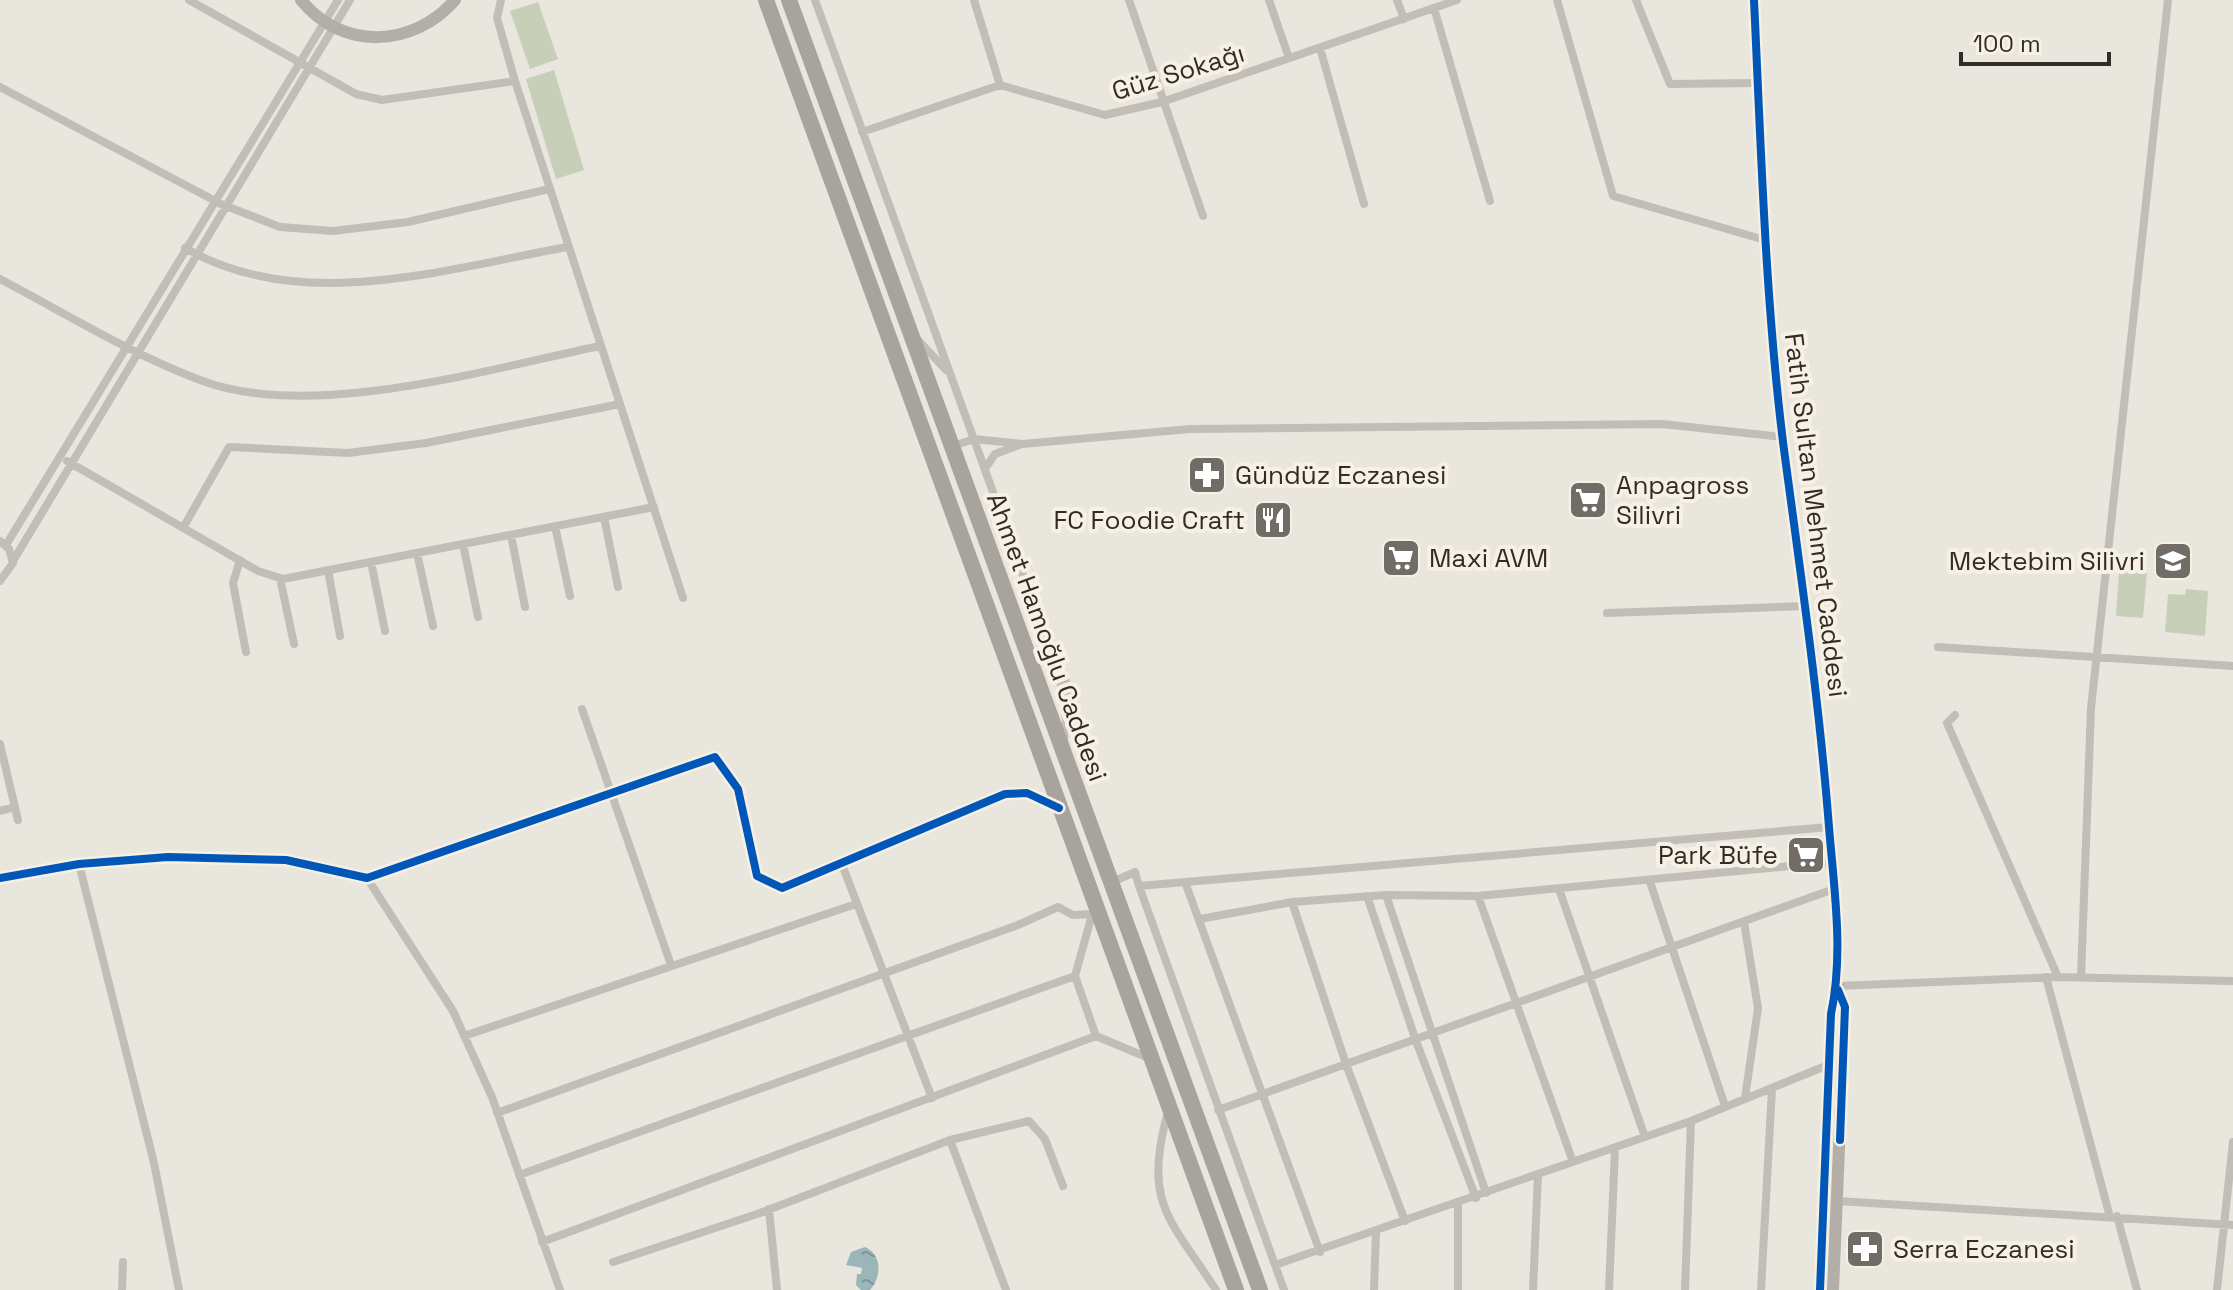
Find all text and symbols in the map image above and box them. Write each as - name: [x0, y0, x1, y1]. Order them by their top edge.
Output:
- scale bar: [1961, 16, 2109, 66]
- text: 100 m: [1973, 28, 2041, 59]
- street label: Güz Sokağı: [1108, 36, 1248, 108]
- street label: Fatih Sultan Mehmet Caddesi: [1777, 331, 1855, 699]
- pharmacy icon: Gündüz Eczanesi: [1186, 454, 1228, 496]
- place label: Gündüz Eczanesi: [1235, 458, 1446, 492]
- place label: Anpagross Silivri: [1616, 468, 1749, 532]
- supermarket icon: Anpagross Silivri: [1567, 479, 1609, 521]
- street label: Ahmet Hamoğlu Caddesi: [979, 488, 1115, 786]
- restaurant icon: FC Foodie Craft: [1252, 499, 1294, 541]
- place label: FC Foodie Craft: [1053, 503, 1245, 537]
- supermarket icon: Maxi AVM: [1380, 537, 1422, 579]
- school or university icon: Mektebim Silivri: [2152, 540, 2194, 582]
- place label: Maxi AVM: [1429, 541, 1548, 575]
- place label: Mektebim Silivri: [1949, 544, 2145, 578]
- supermarket icon: Park Büfe: [1785, 834, 1827, 876]
- place label: Park Büfe: [1658, 838, 1778, 872]
- pharmacy icon: Serra Eczanesi: [1844, 1228, 1886, 1270]
- place label: Serra Eczanesi: [1893, 1232, 2075, 1266]

